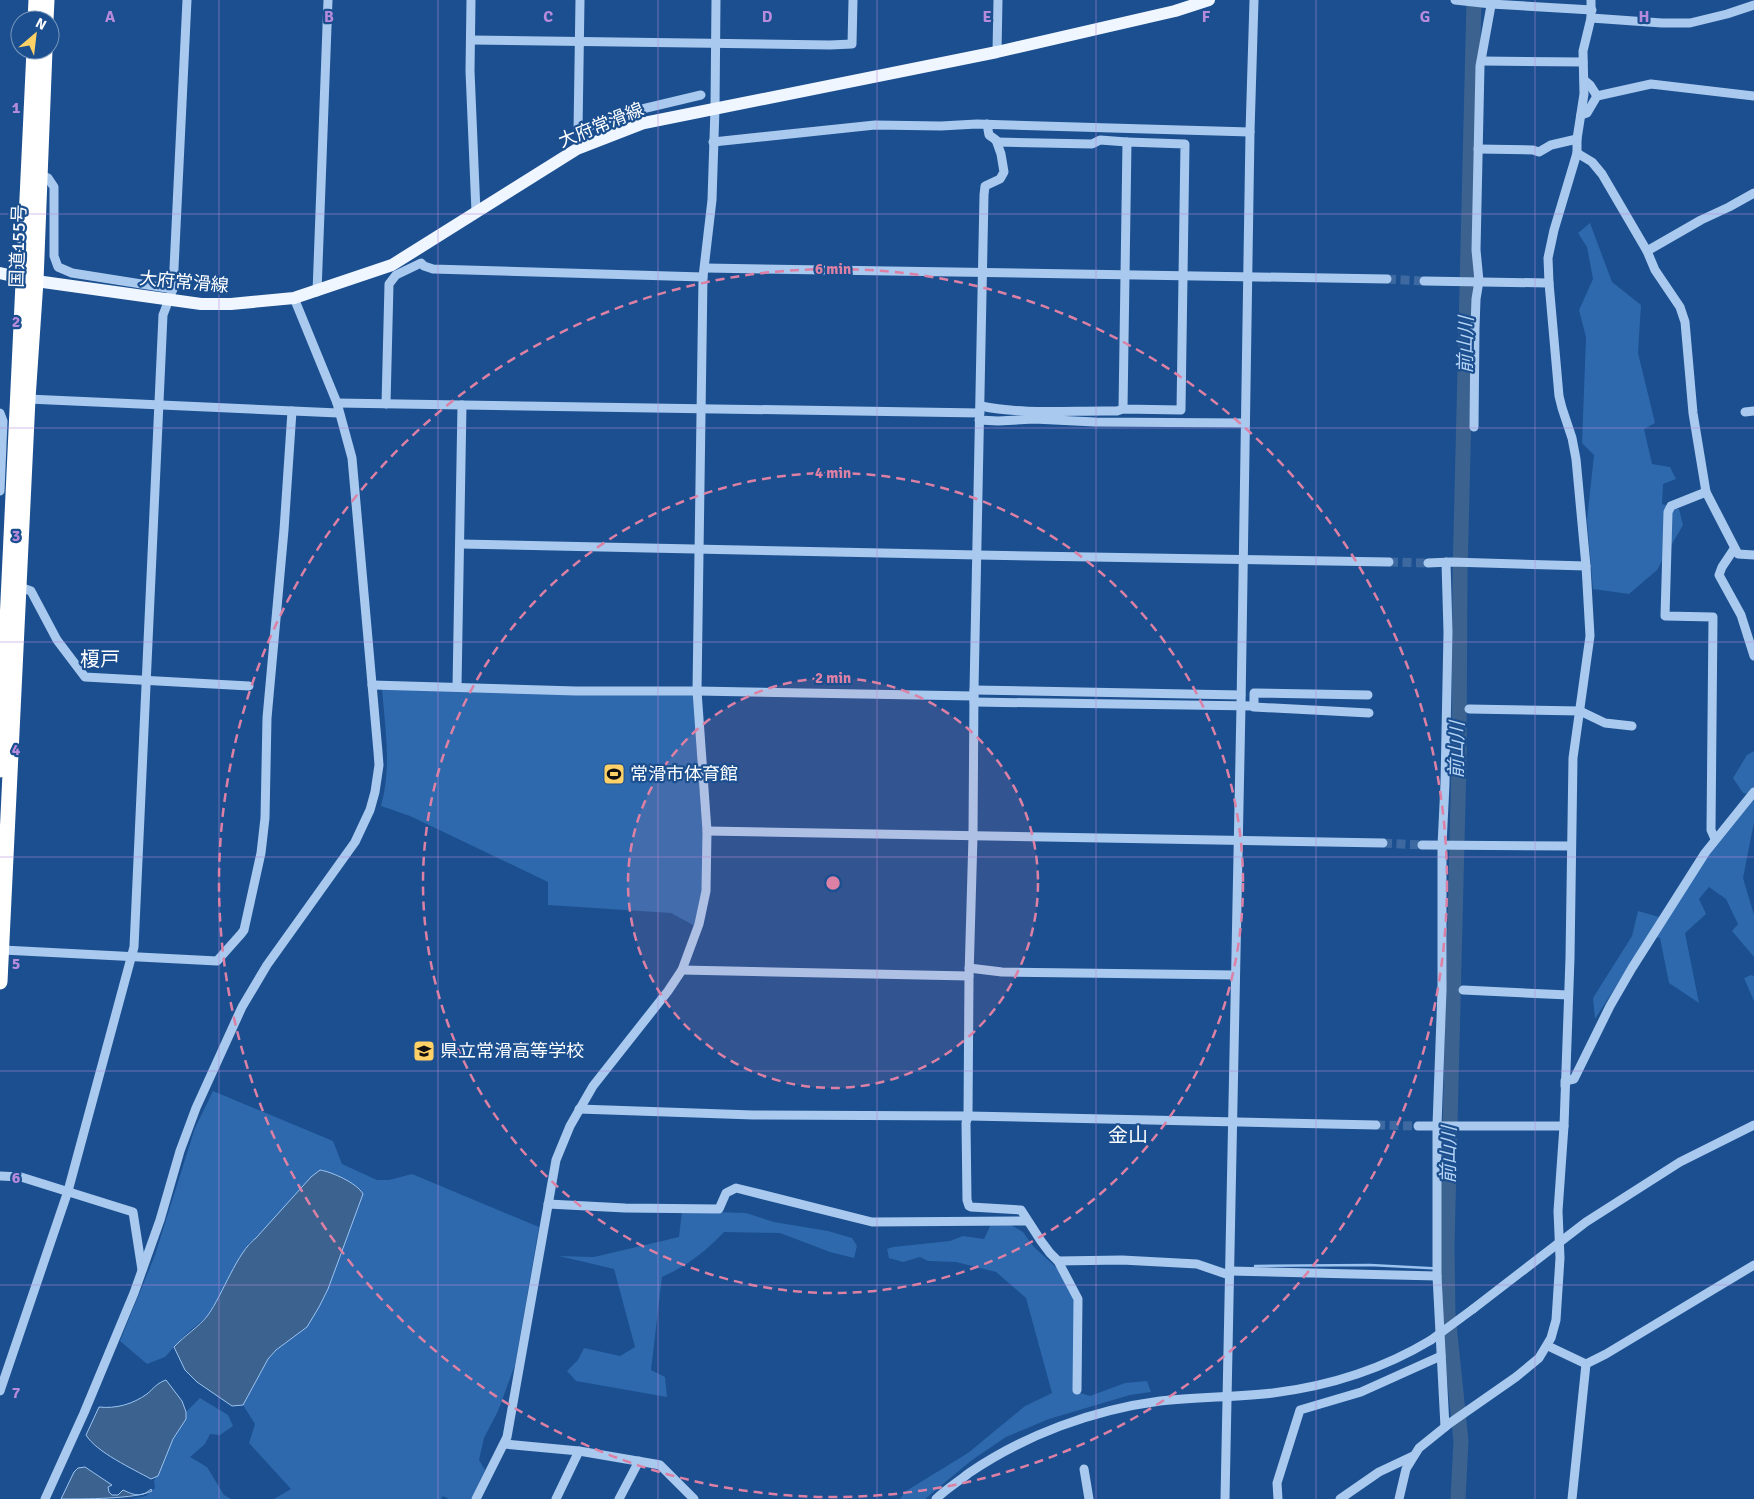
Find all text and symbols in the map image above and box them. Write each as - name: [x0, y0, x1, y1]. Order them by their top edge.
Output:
- text: A: [105, 7, 116, 27]
- text: B: [324, 7, 334, 27]
- text: C: [543, 7, 553, 27]
- text: D: [762, 7, 773, 27]
- text: E: [982, 7, 992, 27]
- text: F: [1202, 7, 1211, 27]
- text: G: [1420, 7, 1430, 27]
- text: H: [1639, 7, 1649, 27]
- north arrow: [10, 10, 60, 60]
- text: N: [33, 14, 49, 34]
- text: 1: [12, 98, 21, 118]
- street label: 大府常滑線: [555, 98, 647, 152]
- street label: 国道155号: [6, 204, 30, 288]
- text: 6 min: [815, 260, 851, 278]
- street label: 大府常滑線: [138, 267, 230, 297]
- text: 2: [12, 312, 20, 332]
- water label: 前山川: [1454, 314, 1479, 374]
- text: 4 min: [815, 464, 851, 482]
- text: 3: [12, 526, 20, 546]
- district label: 榎戸: [80, 647, 120, 672]
- text: 2 min: [815, 669, 851, 687]
- water label: 前山川: [1445, 719, 1470, 779]
- text: 4: [12, 740, 21, 760]
- sports icon: 常滑市体育館: [602, 762, 626, 786]
- place label: 常滑市体育館: [630, 763, 738, 785]
- centre of rings: [824, 874, 842, 892]
- text: 5: [12, 954, 20, 974]
- school or university icon: 県立常滑高等学校: [412, 1039, 436, 1063]
- place label: 県立常滑高等学校: [440, 1040, 584, 1062]
- district label: 金山: [1108, 1123, 1148, 1148]
- water label: 前山川: [1437, 1124, 1462, 1184]
- text: 6: [12, 1168, 21, 1188]
- text: 7: [12, 1383, 21, 1403]

